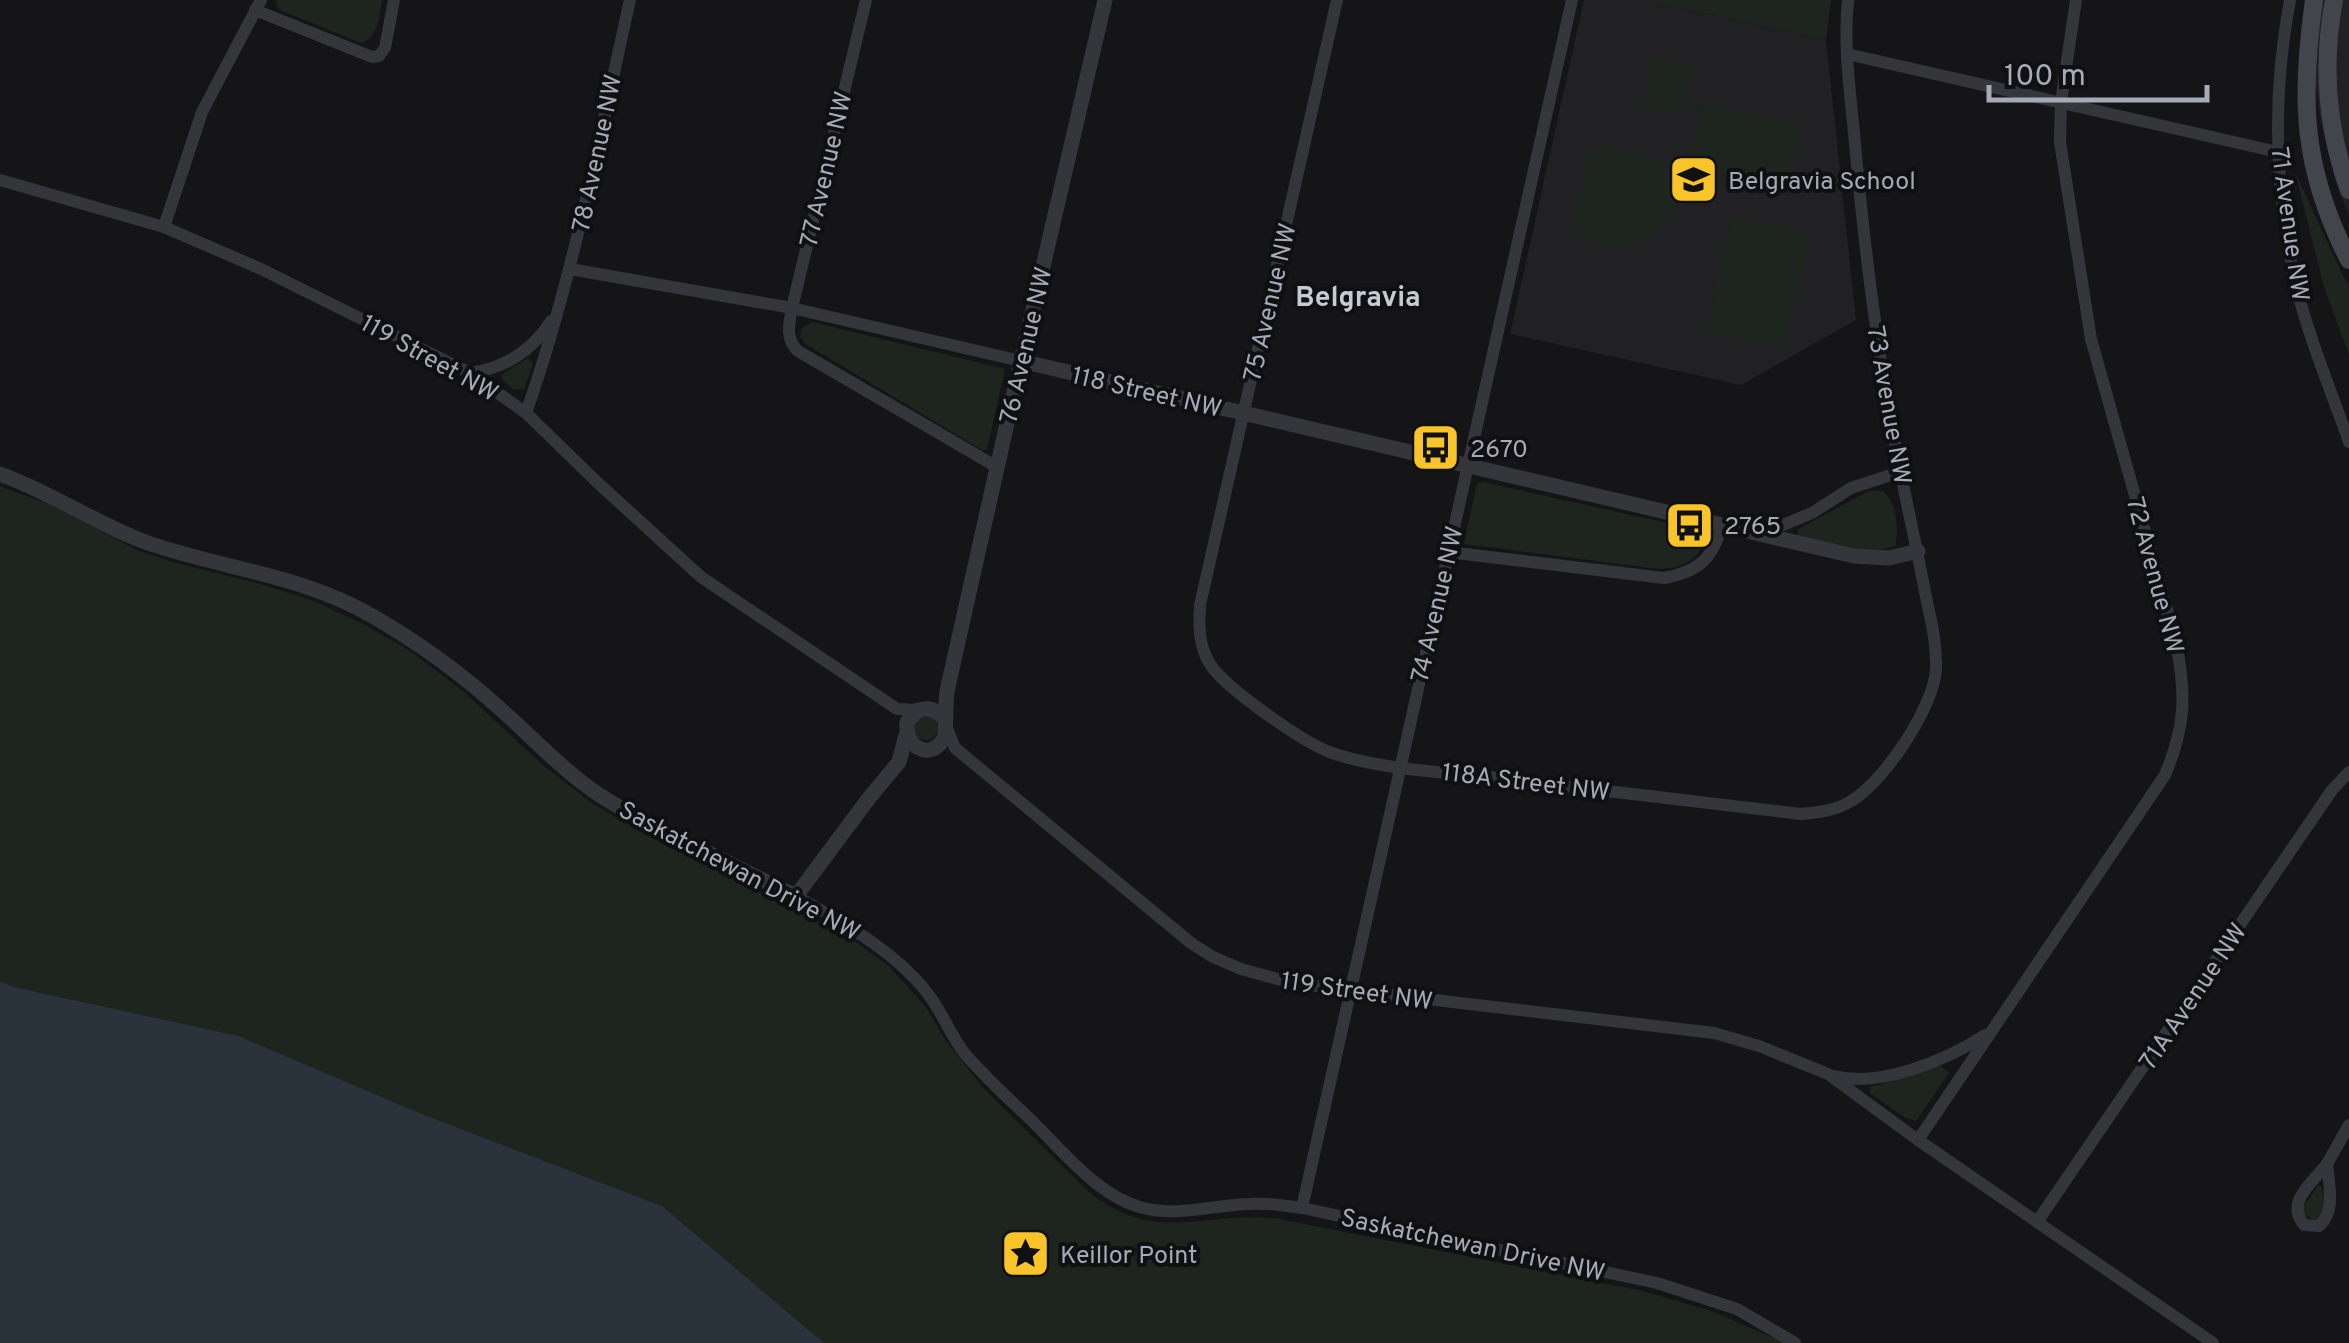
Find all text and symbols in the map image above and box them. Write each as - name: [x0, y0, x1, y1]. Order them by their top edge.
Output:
- scale bar: [1989, 40, 2206, 102]
- text: 100 m: [2004, 59, 2086, 96]
- street label: 78 Avenue NW: [567, 72, 631, 235]
- street label: 77 Avenue NW: [794, 89, 861, 251]
- street label: 71 Avenue NW: [2261, 145, 2315, 304]
- school or university icon: Belgravia School: [1667, 154, 1719, 206]
- place label: Belgravia School: [1728, 167, 1916, 199]
- street label: 75 Avenue NW: [1238, 220, 1306, 385]
- street label: 76 Avenue NW: [994, 264, 1061, 427]
- district label: Belgravia: [1295, 281, 1421, 317]
- street label: 119 Street NW: [354, 309, 503, 411]
- street label: 73 Avenue NW: [1857, 324, 1917, 487]
- street label: 118 Street NW: [1068, 361, 1224, 427]
- bus stop icon: 2670: [1409, 422, 1461, 474]
- place label: 2670: [1470, 435, 1528, 467]
- street label: 72 Avenue NW: [2117, 494, 2189, 658]
- bus stop icon: 2765: [1663, 499, 1715, 551]
- place label: 2765: [1724, 512, 1781, 544]
- street label: 74 Avenue NW: [1405, 524, 1472, 686]
- street label: 118A Street NW: [1440, 758, 1611, 810]
- street label: Saskatchewan Drive NW: [612, 795, 865, 950]
- street label: 71A Avenue NW: [2133, 918, 2256, 1077]
- street label: 119 Street NW: [1279, 967, 1434, 1019]
- street label: Saskatchewan Drive NW: [1337, 1203, 1607, 1291]
- place icon: Keillor Point: [999, 1228, 1051, 1280]
- place label: Keillor Point: [1060, 1241, 1197, 1273]

